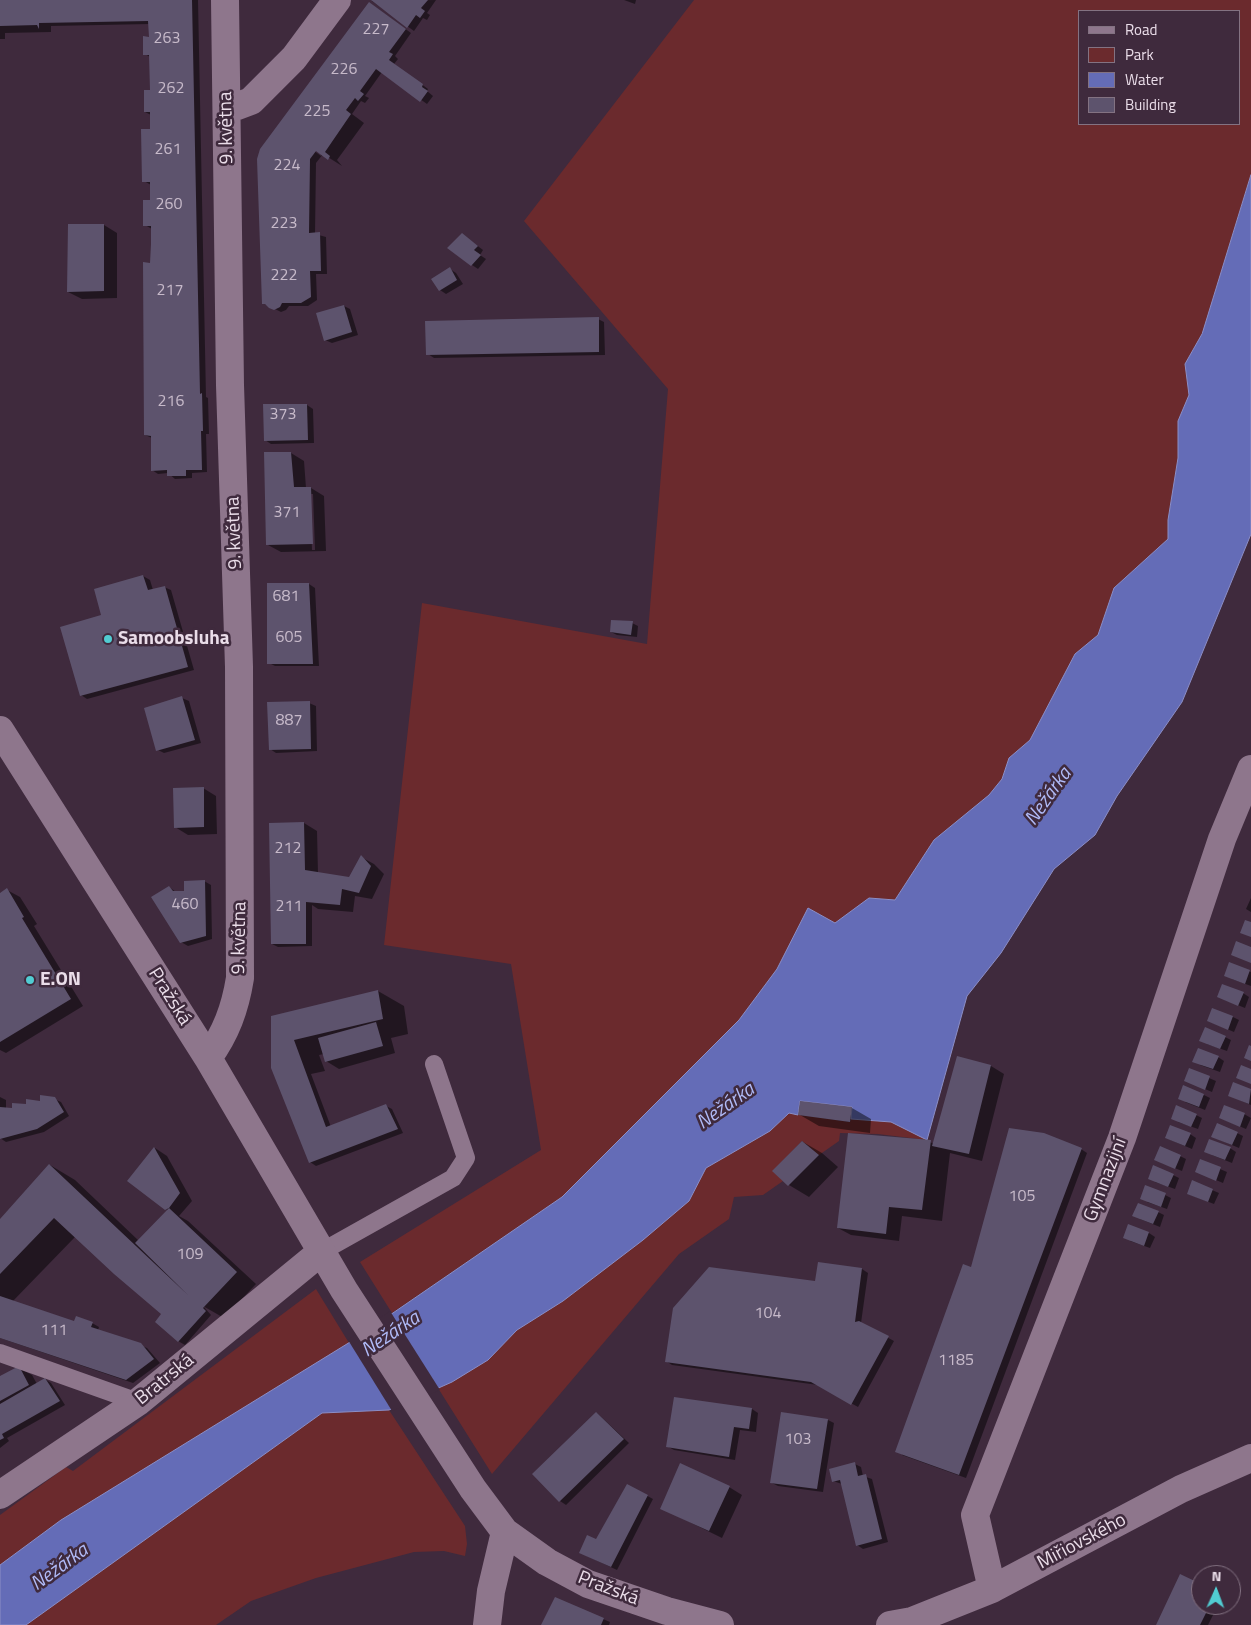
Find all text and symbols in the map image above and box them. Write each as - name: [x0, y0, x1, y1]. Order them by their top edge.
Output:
- legend: [1078, 10, 1241, 125]
- text: Road: [1125, 18, 1157, 41]
- house number: 227: [363, 20, 389, 40]
- house number: 263: [154, 29, 180, 49]
- text: Park: [1125, 43, 1154, 66]
- house number: 226: [331, 60, 357, 80]
- text: Water: [1125, 68, 1164, 91]
- house number: 262: [158, 79, 184, 99]
- street label: 9. května: [215, 91, 239, 165]
- text: Building: [1125, 93, 1176, 116]
- house number: 225: [304, 102, 330, 122]
- house number: 261: [155, 140, 181, 160]
- house number: 224: [274, 156, 300, 176]
- house number: 260: [156, 195, 182, 215]
- house number: 223: [271, 214, 297, 234]
- house number: 222: [271, 266, 297, 286]
- house number: 217: [157, 281, 183, 301]
- house number: 216: [158, 392, 184, 412]
- house number: 373: [270, 405, 296, 425]
- street label: 9. května: [222, 496, 248, 570]
- house number: 371: [274, 503, 300, 523]
- house number: 681: [273, 587, 299, 607]
- place label: Samoobsluha: [118, 628, 229, 650]
- house number: 605: [276, 628, 302, 648]
- marker: Samoobsluha: [102, 633, 114, 645]
- house number: 887: [276, 711, 302, 731]
- water label: Nežárka: [1021, 764, 1077, 830]
- house number: 212: [275, 839, 301, 859]
- house number: 460: [172, 895, 198, 915]
- house number: 211: [276, 897, 302, 917]
- street label: 9. května: [228, 901, 252, 975]
- street label: Pražská: [143, 964, 195, 1030]
- place label: E.ON: [40, 969, 81, 991]
- marker: E.ON: [24, 974, 36, 986]
- water label: Nežárka: [693, 1079, 759, 1135]
- street label: Gymnazijní: [1080, 1135, 1132, 1225]
- house number: 105: [1009, 1187, 1035, 1207]
- house number: 109: [177, 1245, 203, 1265]
- house number: 104: [755, 1304, 781, 1324]
- water label: Nežárka: [357, 1307, 425, 1363]
- house number: 111: [41, 1321, 67, 1341]
- street label: Bratrská: [131, 1350, 199, 1410]
- house number: 1185: [938, 1351, 974, 1371]
- house number: 103: [785, 1430, 811, 1450]
- street label: Miřiovského: [1034, 1509, 1130, 1575]
- water label: Nežárka: [27, 1539, 93, 1597]
- north arrow: [1191, 1565, 1241, 1615]
- text: N: [1211, 1565, 1222, 1586]
- street label: Pražská: [574, 1567, 642, 1611]

